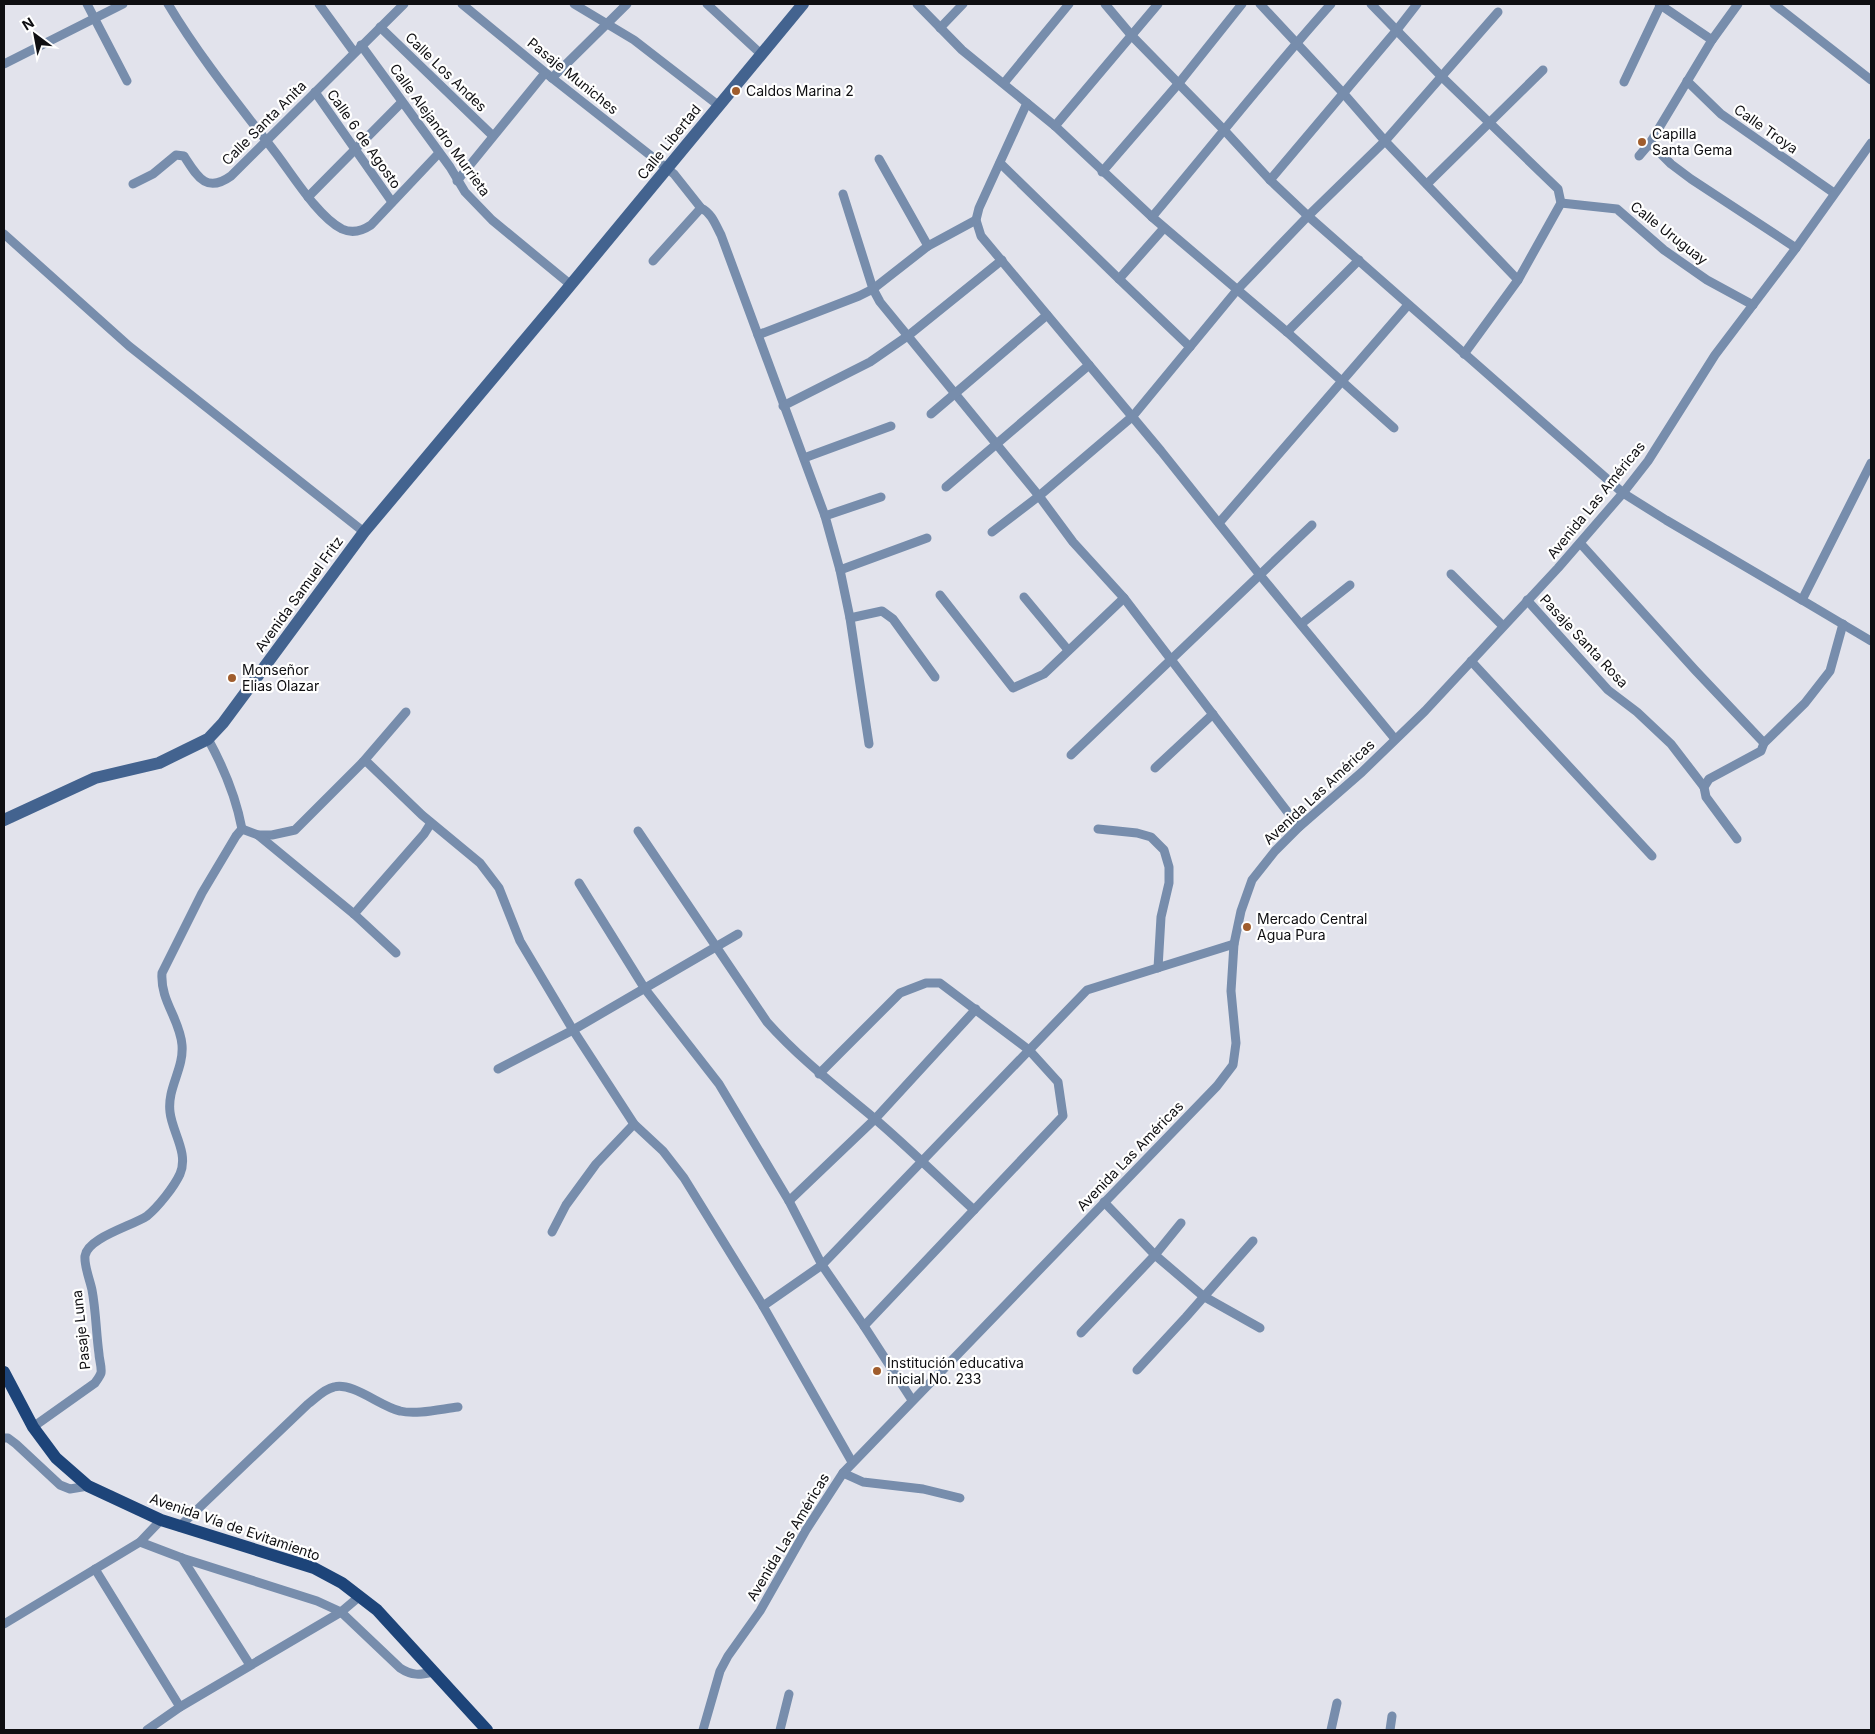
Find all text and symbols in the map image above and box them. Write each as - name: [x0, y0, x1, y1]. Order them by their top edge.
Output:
- north arrow: [10, 10, 60, 60]
- text: N: [19, 14, 37, 34]
- street label: Calle Los Andes: [402, 28, 491, 115]
- street label: Pasaje Muniches: [524, 34, 622, 117]
- street label: Calle Alejandro Murrieta: [387, 60, 494, 199]
- street label: Calle Santa Anita: [218, 77, 309, 168]
- place label: Caldos Marina 2: [746, 82, 854, 99]
- marker: Caldos Marina 2: [730, 85, 742, 97]
- street label: Calle 6 de Agosto: [324, 86, 405, 192]
- street label: Calle Troya: [1731, 100, 1801, 157]
- street label: Calle Libertad: [633, 101, 704, 183]
- place label: Capilla Santa Gema: [1652, 125, 1732, 158]
- marker: Capilla Santa Gema: [1636, 136, 1648, 148]
- street label: Calle Uruguay: [1627, 197, 1711, 268]
- street label: Avenida Las Américas: [1543, 438, 1648, 562]
- street label: Avenida Samuel Fritz: [251, 533, 346, 655]
- street label: Pasaje Santa Rosa: [1537, 590, 1632, 691]
- place label: Monseñor Elias Olazar: [242, 661, 319, 694]
- marker: Monseñor Elias Olazar: [226, 672, 238, 684]
- street label: Avenida Las Américas: [1259, 736, 1378, 848]
- place label: Mercado Central Agua Pura: [1257, 910, 1368, 943]
- marker: Mercado Central Agua Pura: [1241, 921, 1253, 933]
- street label: Avenida Las Américas: [1073, 1097, 1186, 1214]
- street label: Pasaje Luna: [68, 1289, 93, 1371]
- place label: Institución educativa inicial No. 233: [887, 1354, 1024, 1387]
- marker: Institución educativa inicial No. 233: [871, 1365, 883, 1377]
- street label: Avenida Las Américas: [743, 1470, 832, 1604]
- street label: Avenida Vía de Evitamiento: [148, 1489, 323, 1564]

